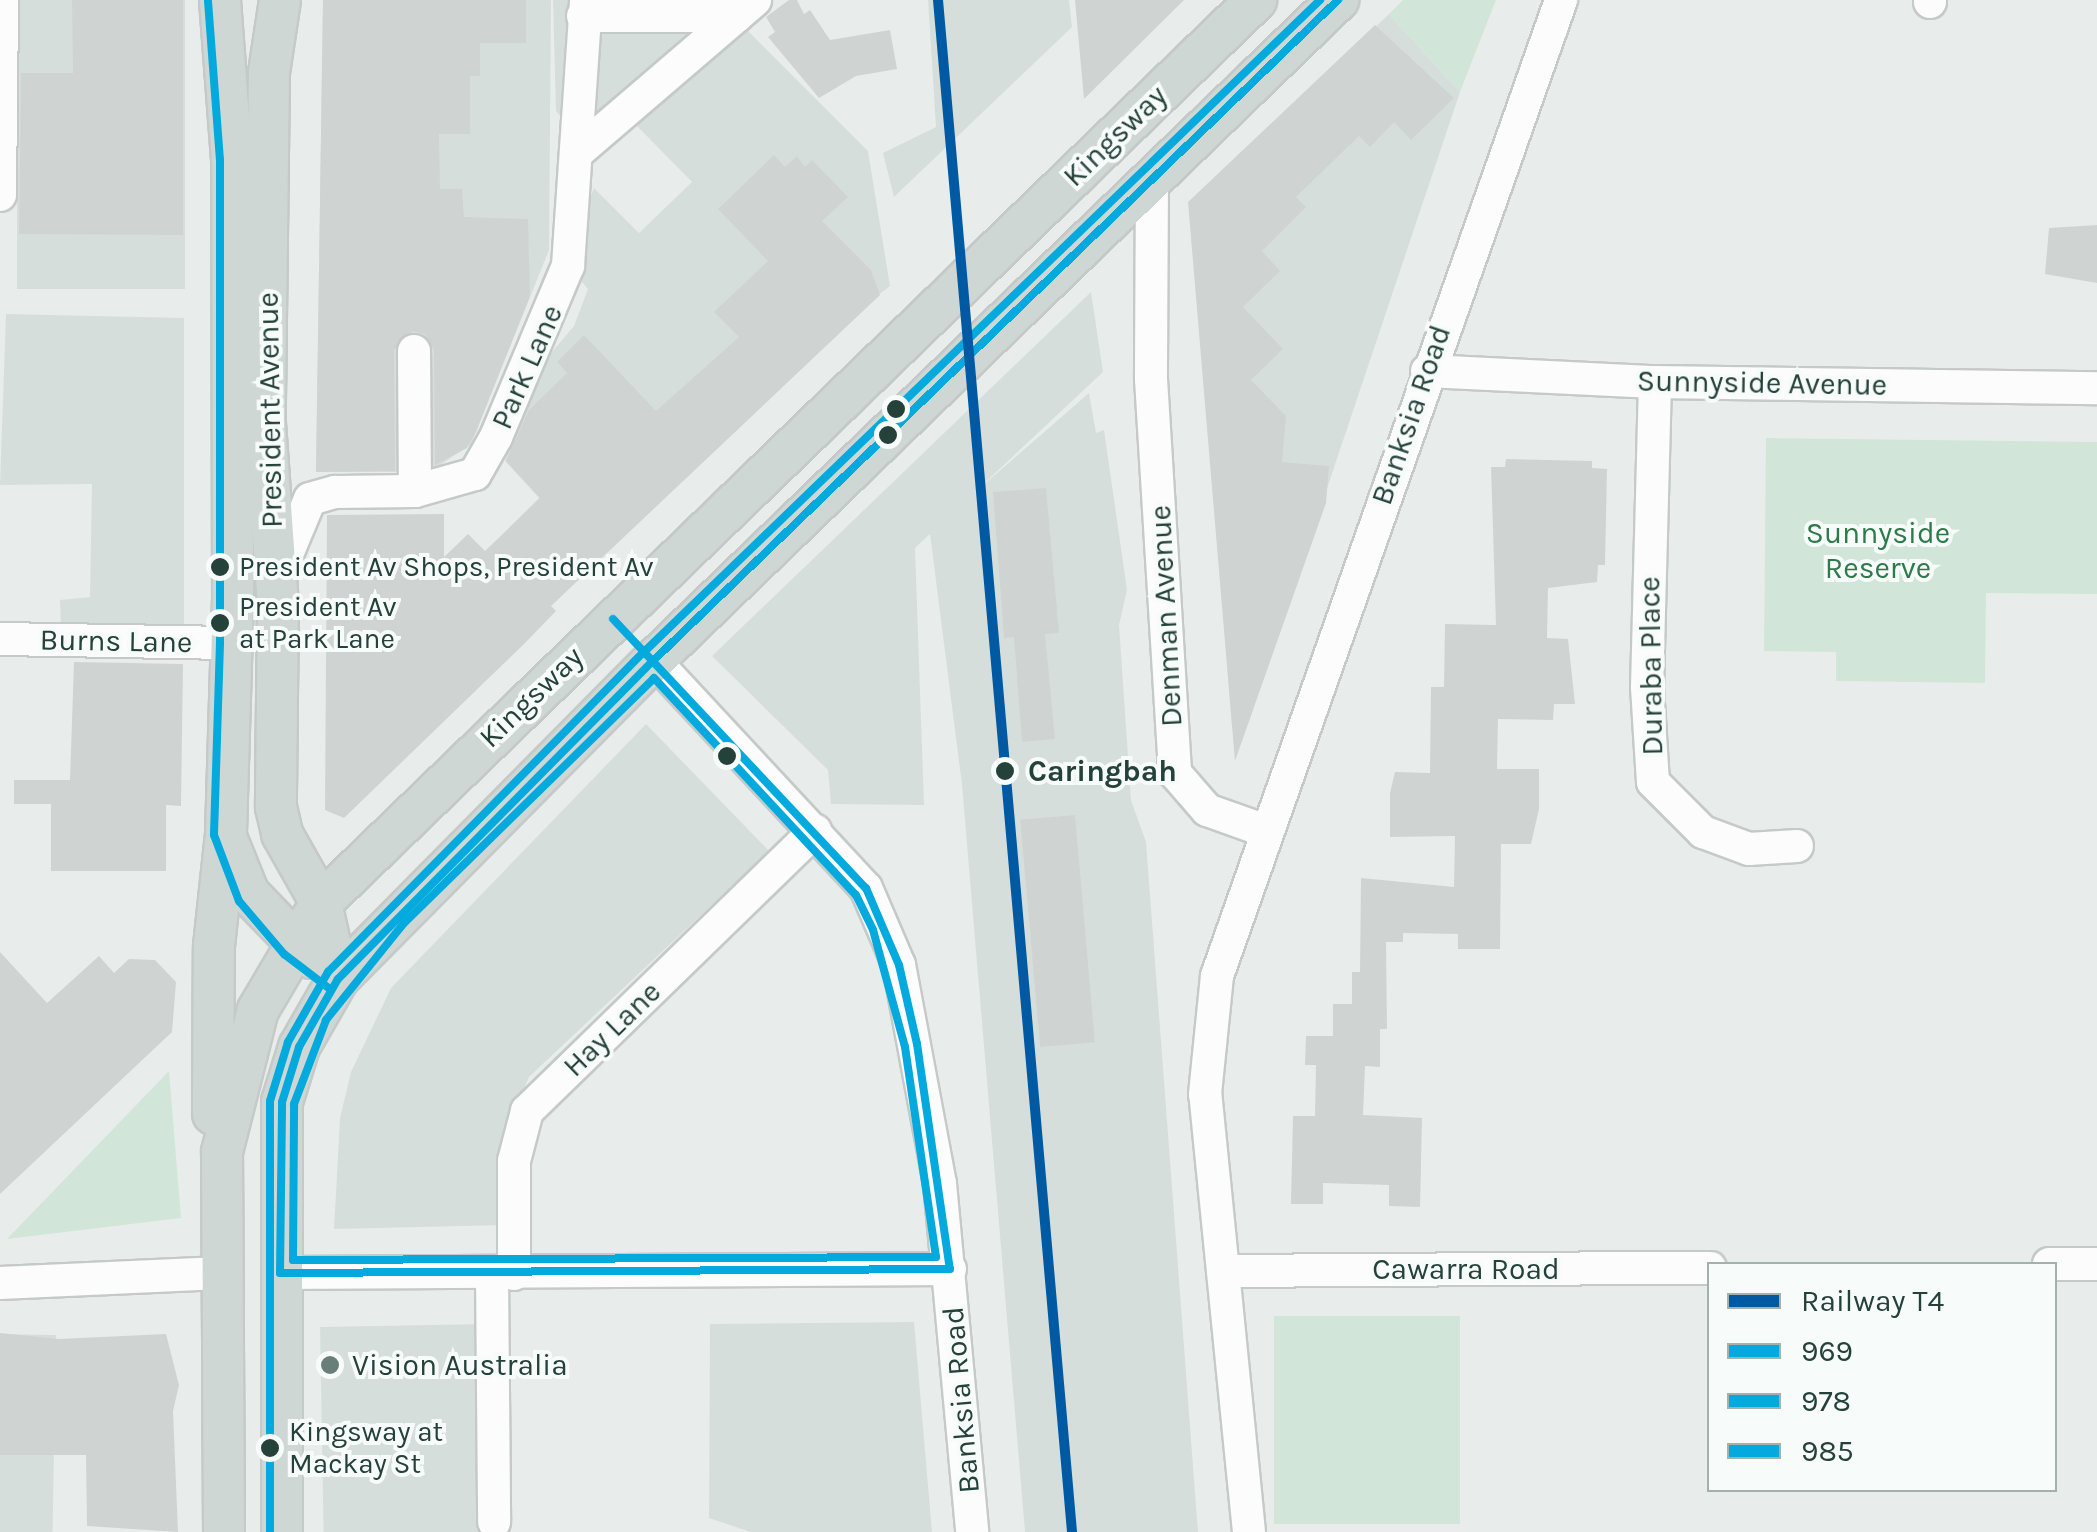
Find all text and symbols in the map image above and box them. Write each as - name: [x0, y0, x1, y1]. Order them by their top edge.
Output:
- street label: Kingsway: [1056, 78, 1174, 194]
- street label: President Avenue: [250, 292, 290, 528]
- street label: Park Lane: [484, 299, 570, 435]
- street label: Banksia Road: [1363, 320, 1459, 510]
- street label: Sunnyside Avenue: [1637, 363, 1887, 403]
- unlabelled marker: [886, 399, 906, 419]
- unlabelled marker: [878, 425, 898, 445]
- street label: Denman Avenue: [1142, 504, 1190, 728]
- park label: Sunnyside Reserve: [1806, 515, 1950, 586]
- place label: President Av Shops, President Av: [239, 550, 654, 584]
- marker: President Av Shops, President Av: [210, 557, 230, 577]
- street label: Duraba Place: [1631, 576, 1671, 756]
- place label: President Av at Park Lane: [239, 590, 397, 656]
- marker: President Av at Park Lane: [210, 613, 230, 633]
- street label: Burns Lane: [39, 622, 193, 660]
- street label: Kingsway: [472, 639, 590, 755]
- unlabelled marker: [717, 746, 737, 766]
- place label: Caringbah: [1028, 753, 1177, 789]
- marker: Caringbah: [992, 758, 1018, 784]
- street label: Hay Lane: [556, 974, 668, 1084]
- street label: Cawarra Road: [1372, 1251, 1560, 1287]
- legend: [1707, 1262, 2057, 1492]
- text: Railway T4: [1801, 1283, 1944, 1319]
- street label: Banksia Road: [935, 1305, 987, 1495]
- text: 969: [1801, 1333, 1853, 1369]
- place label: Vision Australia: [352, 1347, 568, 1383]
- marker: Vision Australia: [317, 1352, 343, 1378]
- text: 978: [1801, 1383, 1851, 1419]
- place label: Kingsway at Mackay St: [289, 1415, 443, 1481]
- text: 985: [1801, 1433, 1854, 1469]
- marker: Kingsway at Mackay St: [260, 1438, 280, 1458]

